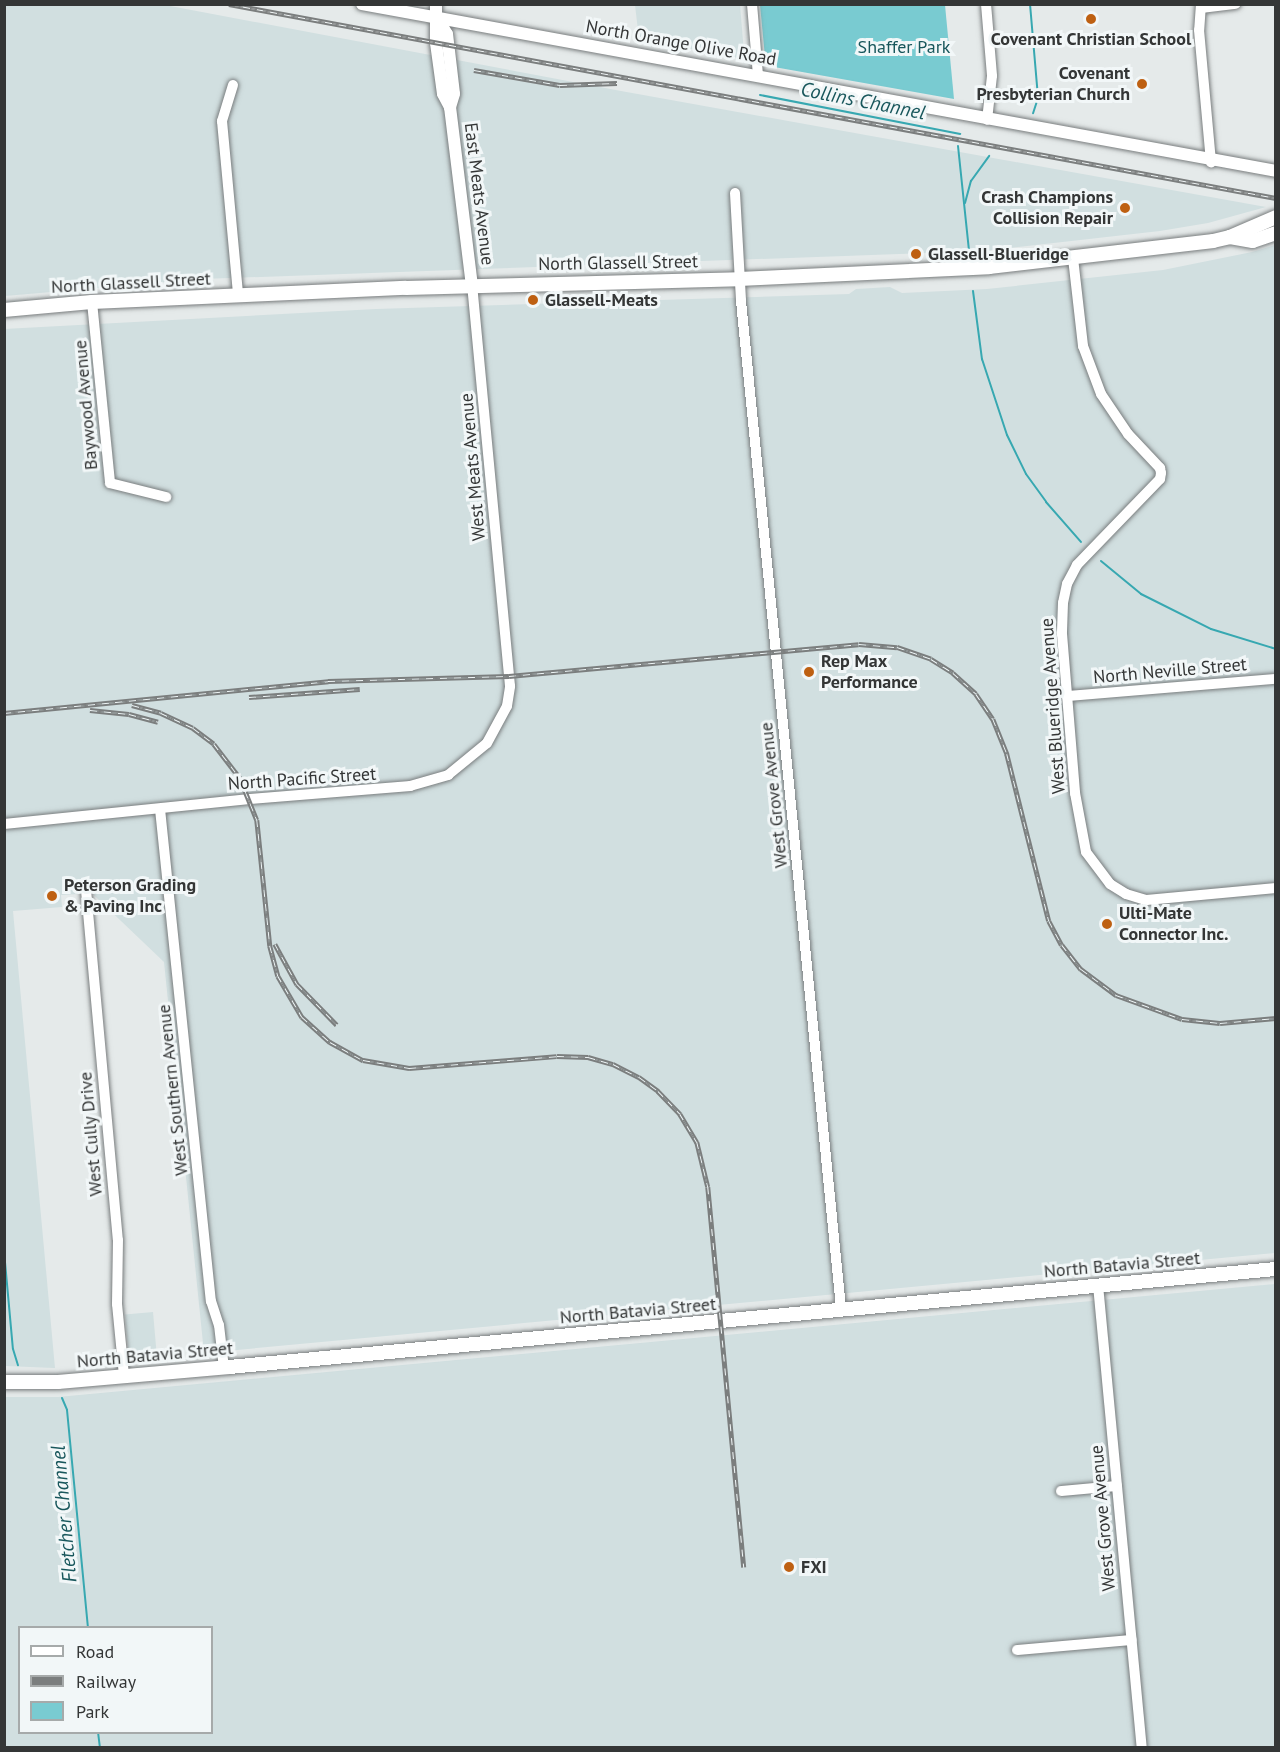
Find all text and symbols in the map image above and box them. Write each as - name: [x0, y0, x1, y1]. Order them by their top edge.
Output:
- marker: Covenant Christian School: [1084, 12, 1098, 26]
- street label: North Orange Olive Road: [584, 16, 778, 70]
- place label: Covenant Christian School: [991, 28, 1191, 50]
- park label: Shaffer Park: [858, 36, 950, 58]
- place label: Covenant Presbyterian Church: [976, 63, 1130, 106]
- water label: Collins Channel: [799, 77, 927, 125]
- marker: Covenant Presbyterian Church: [1135, 77, 1149, 91]
- street label: East Meats Avenue: [460, 121, 498, 267]
- place label: Crash Champions Collision Repair: [981, 187, 1113, 230]
- marker: Crash Champions Collision Repair: [1118, 201, 1132, 215]
- place label: Glassell-Blueridge: [928, 243, 1069, 265]
- marker: Glassell-Blueridge: [909, 247, 923, 261]
- street label: North Glassell Street: [538, 251, 698, 275]
- street label: North Glassell Street: [51, 268, 211, 298]
- place label: Glassell-Meats: [545, 289, 658, 311]
- marker: Glassell-Meats: [526, 293, 540, 307]
- street label: Baywood Avenue: [70, 339, 102, 471]
- street label: West Meats Avenue: [456, 392, 490, 542]
- street label: West Blueridge Avenue: [1036, 617, 1070, 795]
- place label: Rep Max Performance: [821, 651, 918, 694]
- street label: North Neville Street: [1092, 654, 1248, 688]
- marker: Rep Max Performance: [802, 665, 816, 679]
- street label: West Grove Avenue: [756, 721, 792, 869]
- street label: North Pacific Street: [227, 763, 377, 795]
- place label: Peterson Grading & Paving Inc: [64, 875, 196, 918]
- marker: Peterson Grading & Paving Inc: [45, 889, 59, 903]
- place label: Ulti-Mate Connector Inc.: [1119, 903, 1228, 946]
- marker: Ulti-Mate Connector Inc.: [1100, 917, 1114, 931]
- street label: West Southern Avenue: [153, 1003, 193, 1177]
- street label: West Cully Drive: [75, 1071, 107, 1197]
- street label: North Batavia Street: [1043, 1247, 1201, 1283]
- street label: North Batavia Street: [559, 1293, 717, 1329]
- street label: North Batavia Street: [76, 1337, 234, 1373]
- water label: Fletcher Channel: [46, 1444, 82, 1584]
- street label: West Grove Avenue: [1086, 1444, 1120, 1592]
- place label: FXI: [801, 1556, 827, 1578]
- marker: FXI: [782, 1560, 796, 1574]
- legend: [18, 1626, 213, 1734]
- text: Road: [76, 1640, 114, 1663]
- text: Railway: [76, 1670, 136, 1693]
- text: Park: [76, 1700, 109, 1723]

